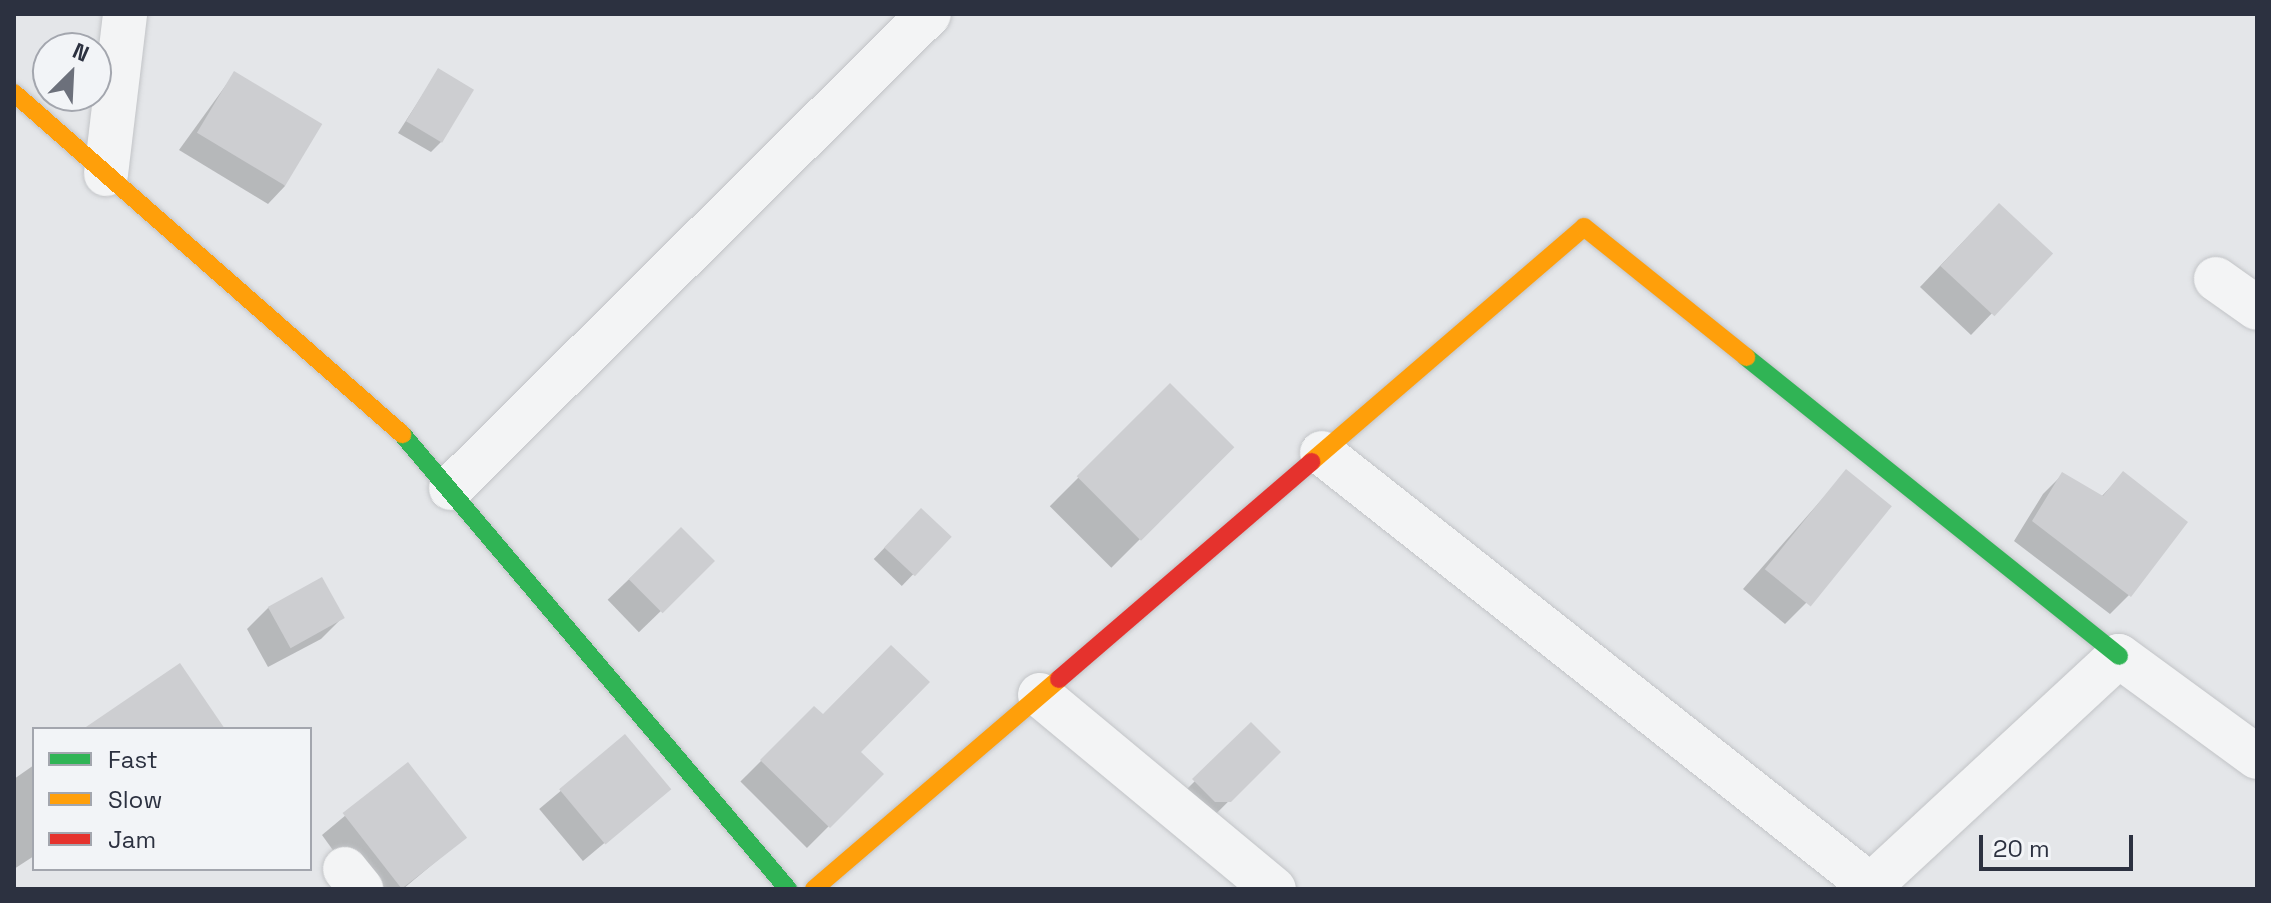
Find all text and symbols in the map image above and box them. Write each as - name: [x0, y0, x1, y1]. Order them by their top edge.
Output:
- north arrow: [32, 32, 112, 112]
- text: N: [69, 36, 93, 68]
- legend: [32, 727, 312, 871]
- text: Fast: [108, 744, 158, 775]
- text: Slow: [108, 784, 162, 815]
- scale bar: [1983, 819, 2137, 869]
- text: Jam: [108, 824, 156, 855]
- text: 20 m: [1993, 833, 2050, 864]

